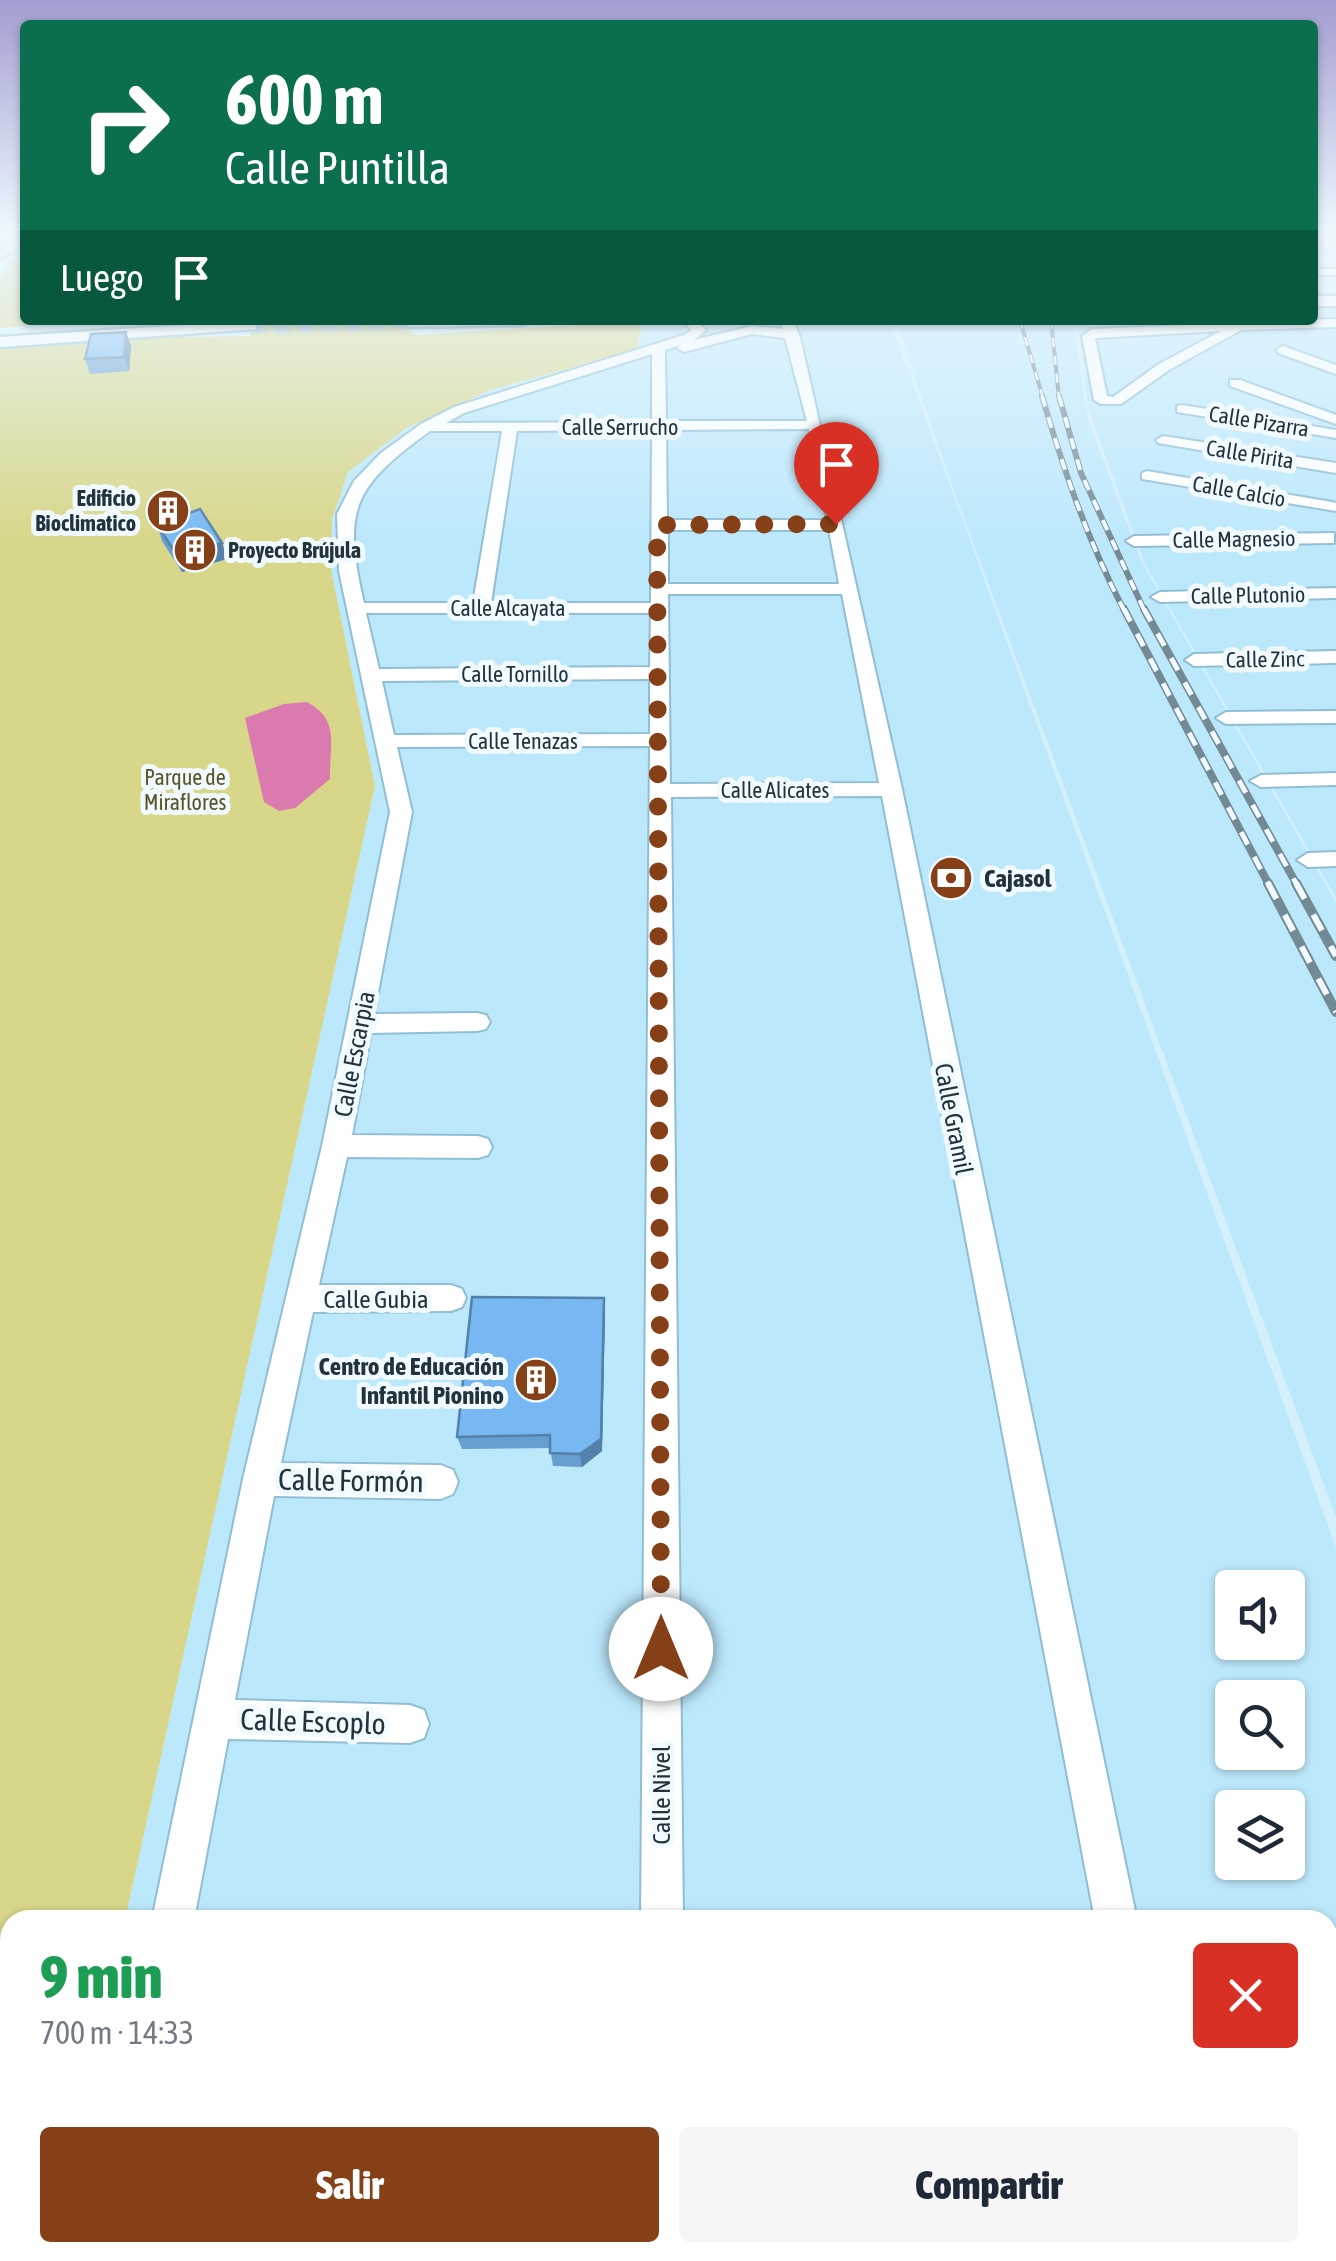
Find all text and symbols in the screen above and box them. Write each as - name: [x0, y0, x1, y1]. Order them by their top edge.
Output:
- text: 600 m: [225, 59, 384, 139]
- icon: right: [60, 60, 190, 190]
- text: Calle Puntilla: [225, 142, 450, 194]
- icon: arrive: [164, 250, 219, 305]
- text: Luego: [60, 256, 144, 299]
- street label: Calle Pizarra: [1207, 400, 1311, 442]
- street label: Calle Serrucho: [562, 414, 678, 440]
- pin: [794, 422, 879, 525]
- street label: Calle Pirita: [1204, 434, 1296, 474]
- icon: arrive: [809, 437, 864, 492]
- street label: Calle Calcio: [1191, 470, 1287, 512]
- place label: Edificio Bioclimatico: [35, 485, 136, 536]
- building icon: Edificio Bioclimatico: [145, 488, 191, 534]
- street label: Calle Magnesio: [1172, 525, 1296, 553]
- building icon: Proyecto Brújula: [172, 527, 218, 573]
- place label: Proyecto Brújula: [228, 537, 361, 563]
- street label: Calle Plutonio: [1191, 581, 1305, 609]
- street label: Calle Alcayata: [451, 595, 565, 621]
- street label: Calle Zinc: [1226, 645, 1305, 673]
- street label: Calle Tornillo: [461, 661, 569, 687]
- street label: Calle Tenazas: [468, 728, 578, 754]
- park label: Parque de Miraflores: [144, 764, 226, 815]
- street label: Calle Alicates: [721, 777, 829, 803]
- bank icon: Cajasol: [928, 855, 974, 901]
- place label: Cajasol: [984, 864, 1052, 892]
- street label: Calle Escarpia: [328, 989, 380, 1119]
- street label: Calle Gramil: [929, 1061, 979, 1177]
- street label: Calle Gubia: [323, 1285, 429, 1313]
- place label: Centro de Educación Infantil Pionino: [319, 1352, 504, 1409]
- building icon: Centro de Educación Infantil Pionino: [513, 1357, 559, 1403]
- street label: Calle Formón: [278, 1462, 424, 1498]
- map controls: [1215, 1570, 1305, 1880]
- button: sound: [1215, 1570, 1305, 1660]
- position arrow: [609, 1597, 713, 1701]
- button: search: [1215, 1680, 1305, 1770]
- street label: Calle Escoplo: [240, 1701, 386, 1741]
- street label: Calle Nivel: [647, 1745, 675, 1845]
- button: layers: [1215, 1790, 1305, 1880]
- text: 9 min: [40, 1942, 163, 2011]
- button: close: [1193, 1943, 1298, 2048]
- text: 700 m · 14:33: [40, 2014, 194, 2051]
- button: Salir: [40, 2127, 659, 2242]
- button: Compartir: [679, 2127, 1298, 2242]

